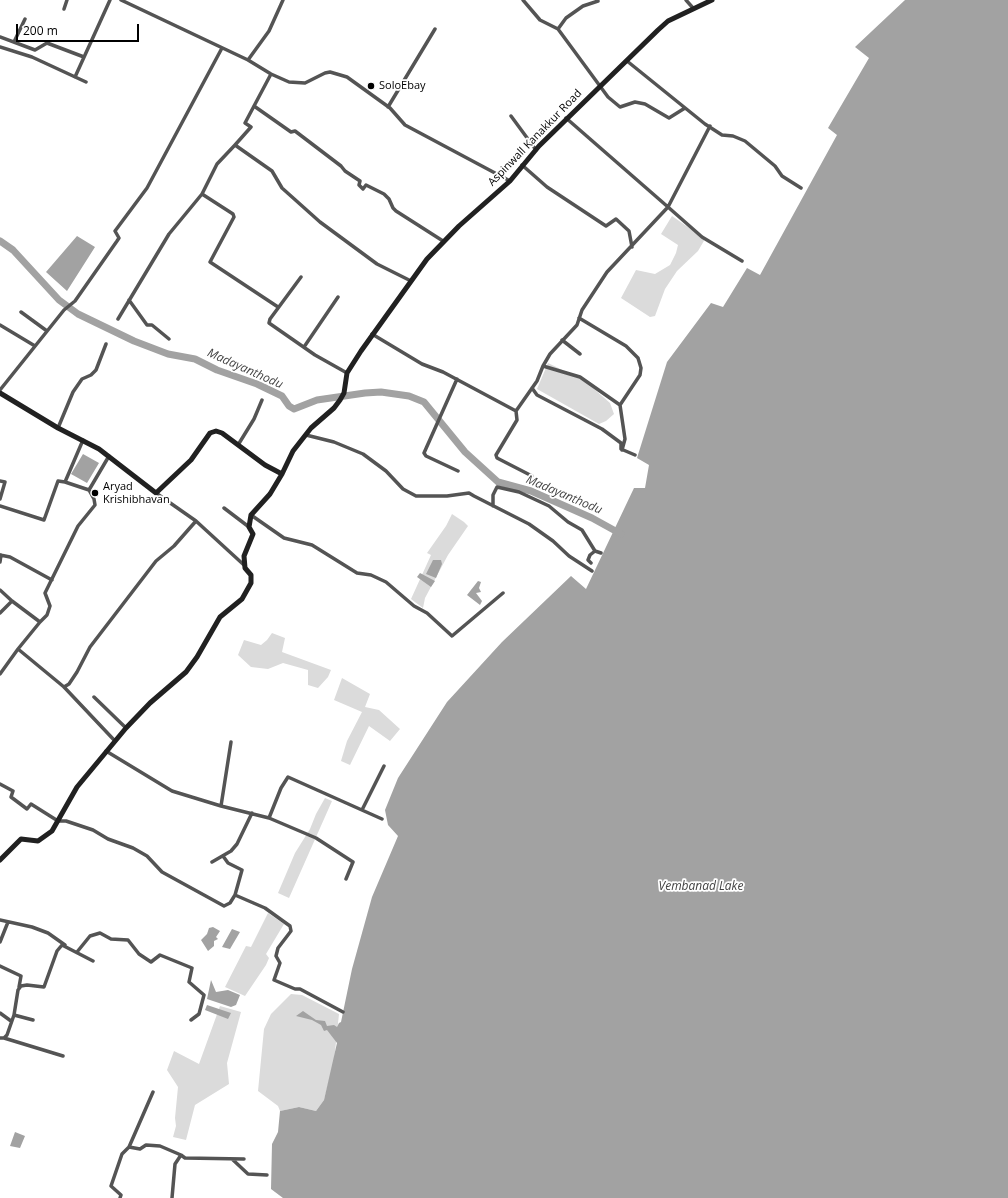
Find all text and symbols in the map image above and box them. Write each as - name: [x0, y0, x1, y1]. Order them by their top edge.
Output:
- scale bar: [18, 16, 141, 42]
- text: 200 m: [23, 22, 58, 39]
- place label: SoloEbay: [379, 79, 426, 93]
- marker: SoloEbay: [366, 81, 376, 91]
- street label: Aspinwall Kanakkur Road: [485, 87, 585, 189]
- water label: Madayanthodu: [205, 346, 285, 392]
- water label: Madayanthodu: [524, 473, 604, 517]
- place label: Aryad Krishibhavan: [103, 480, 170, 506]
- marker: Aryad Krishibhavan: [90, 488, 100, 498]
- water label: Vembanad Lake: [659, 880, 743, 894]

